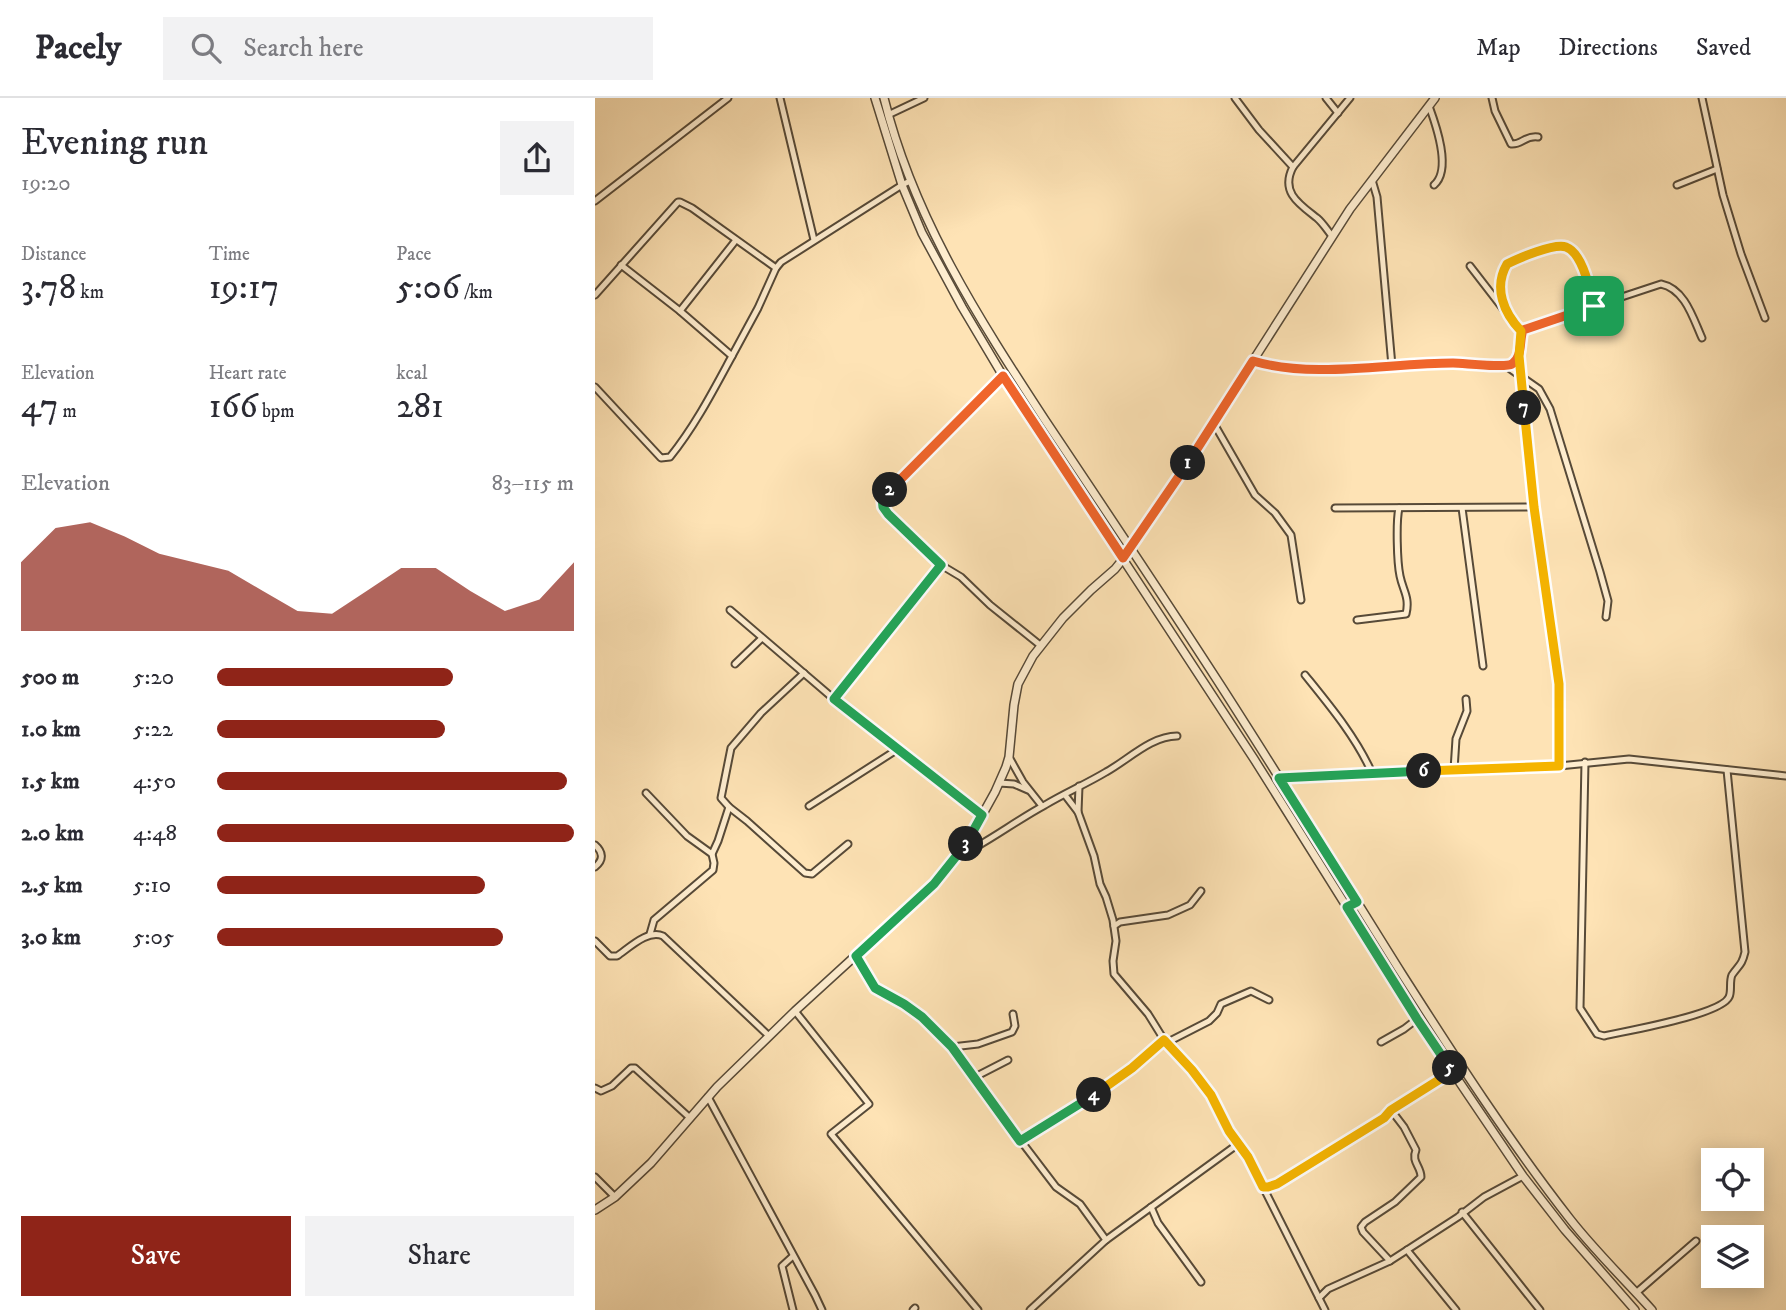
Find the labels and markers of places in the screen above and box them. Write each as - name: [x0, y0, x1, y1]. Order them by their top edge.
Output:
- pin: [1564, 276, 1624, 336]
- pin: 7: [1507, 390, 1541, 426]
- pin: 1: [1171, 446, 1205, 480]
- pin: 2: [873, 472, 907, 508]
- pin: 6: [1407, 754, 1441, 788]
- pin: 3: [949, 826, 983, 862]
- pin: 5: [1433, 1051, 1467, 1086]
- pin: 4: [1077, 1077, 1111, 1112]

